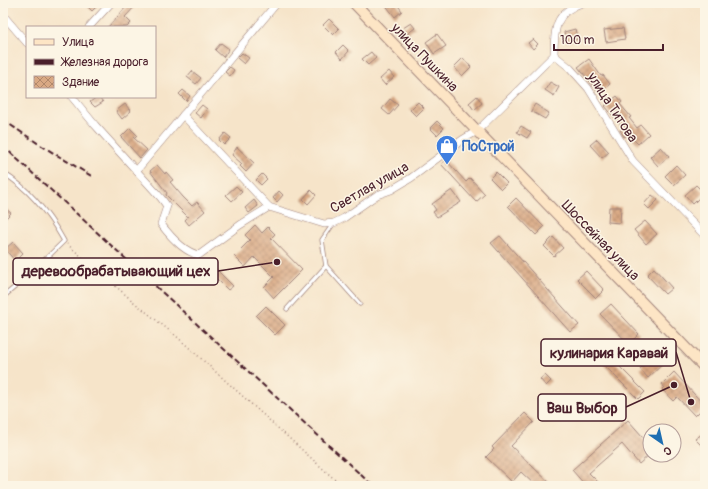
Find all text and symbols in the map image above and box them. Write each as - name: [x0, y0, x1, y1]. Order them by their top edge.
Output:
- street label: улица Пушкина: [387, 19, 462, 95]
- legend: [26, 26, 156, 98]
- scale bar: [554, 26, 663, 52]
- text: 100 m: [560, 33, 595, 48]
- text: Улица: [62, 35, 94, 50]
- text: Железная дорога: [60, 55, 149, 70]
- street label: улица Титова: [583, 68, 641, 145]
- text: Здание: [62, 75, 99, 90]
- shop icon: ПоСтрой: [434, 133, 460, 166]
- place label: ПоСтрой: [462, 138, 515, 155]
- street label: Светлая улица: [327, 158, 412, 217]
- street label: Шоссейная улица: [558, 197, 643, 284]
- callout: деревообрабатывающий цех: [13, 258, 218, 285]
- text: деревообрабатывающий цех: [21, 262, 211, 281]
- callout: кулинария Каравай: [541, 339, 676, 366]
- text: кулинария Каравай: [550, 344, 668, 363]
- callout: Ваш Выбор: [538, 394, 626, 421]
- text: Ваш Выбор: [546, 399, 618, 418]
- north arrow: [642, 423, 682, 463]
- text: С: [661, 444, 674, 458]

